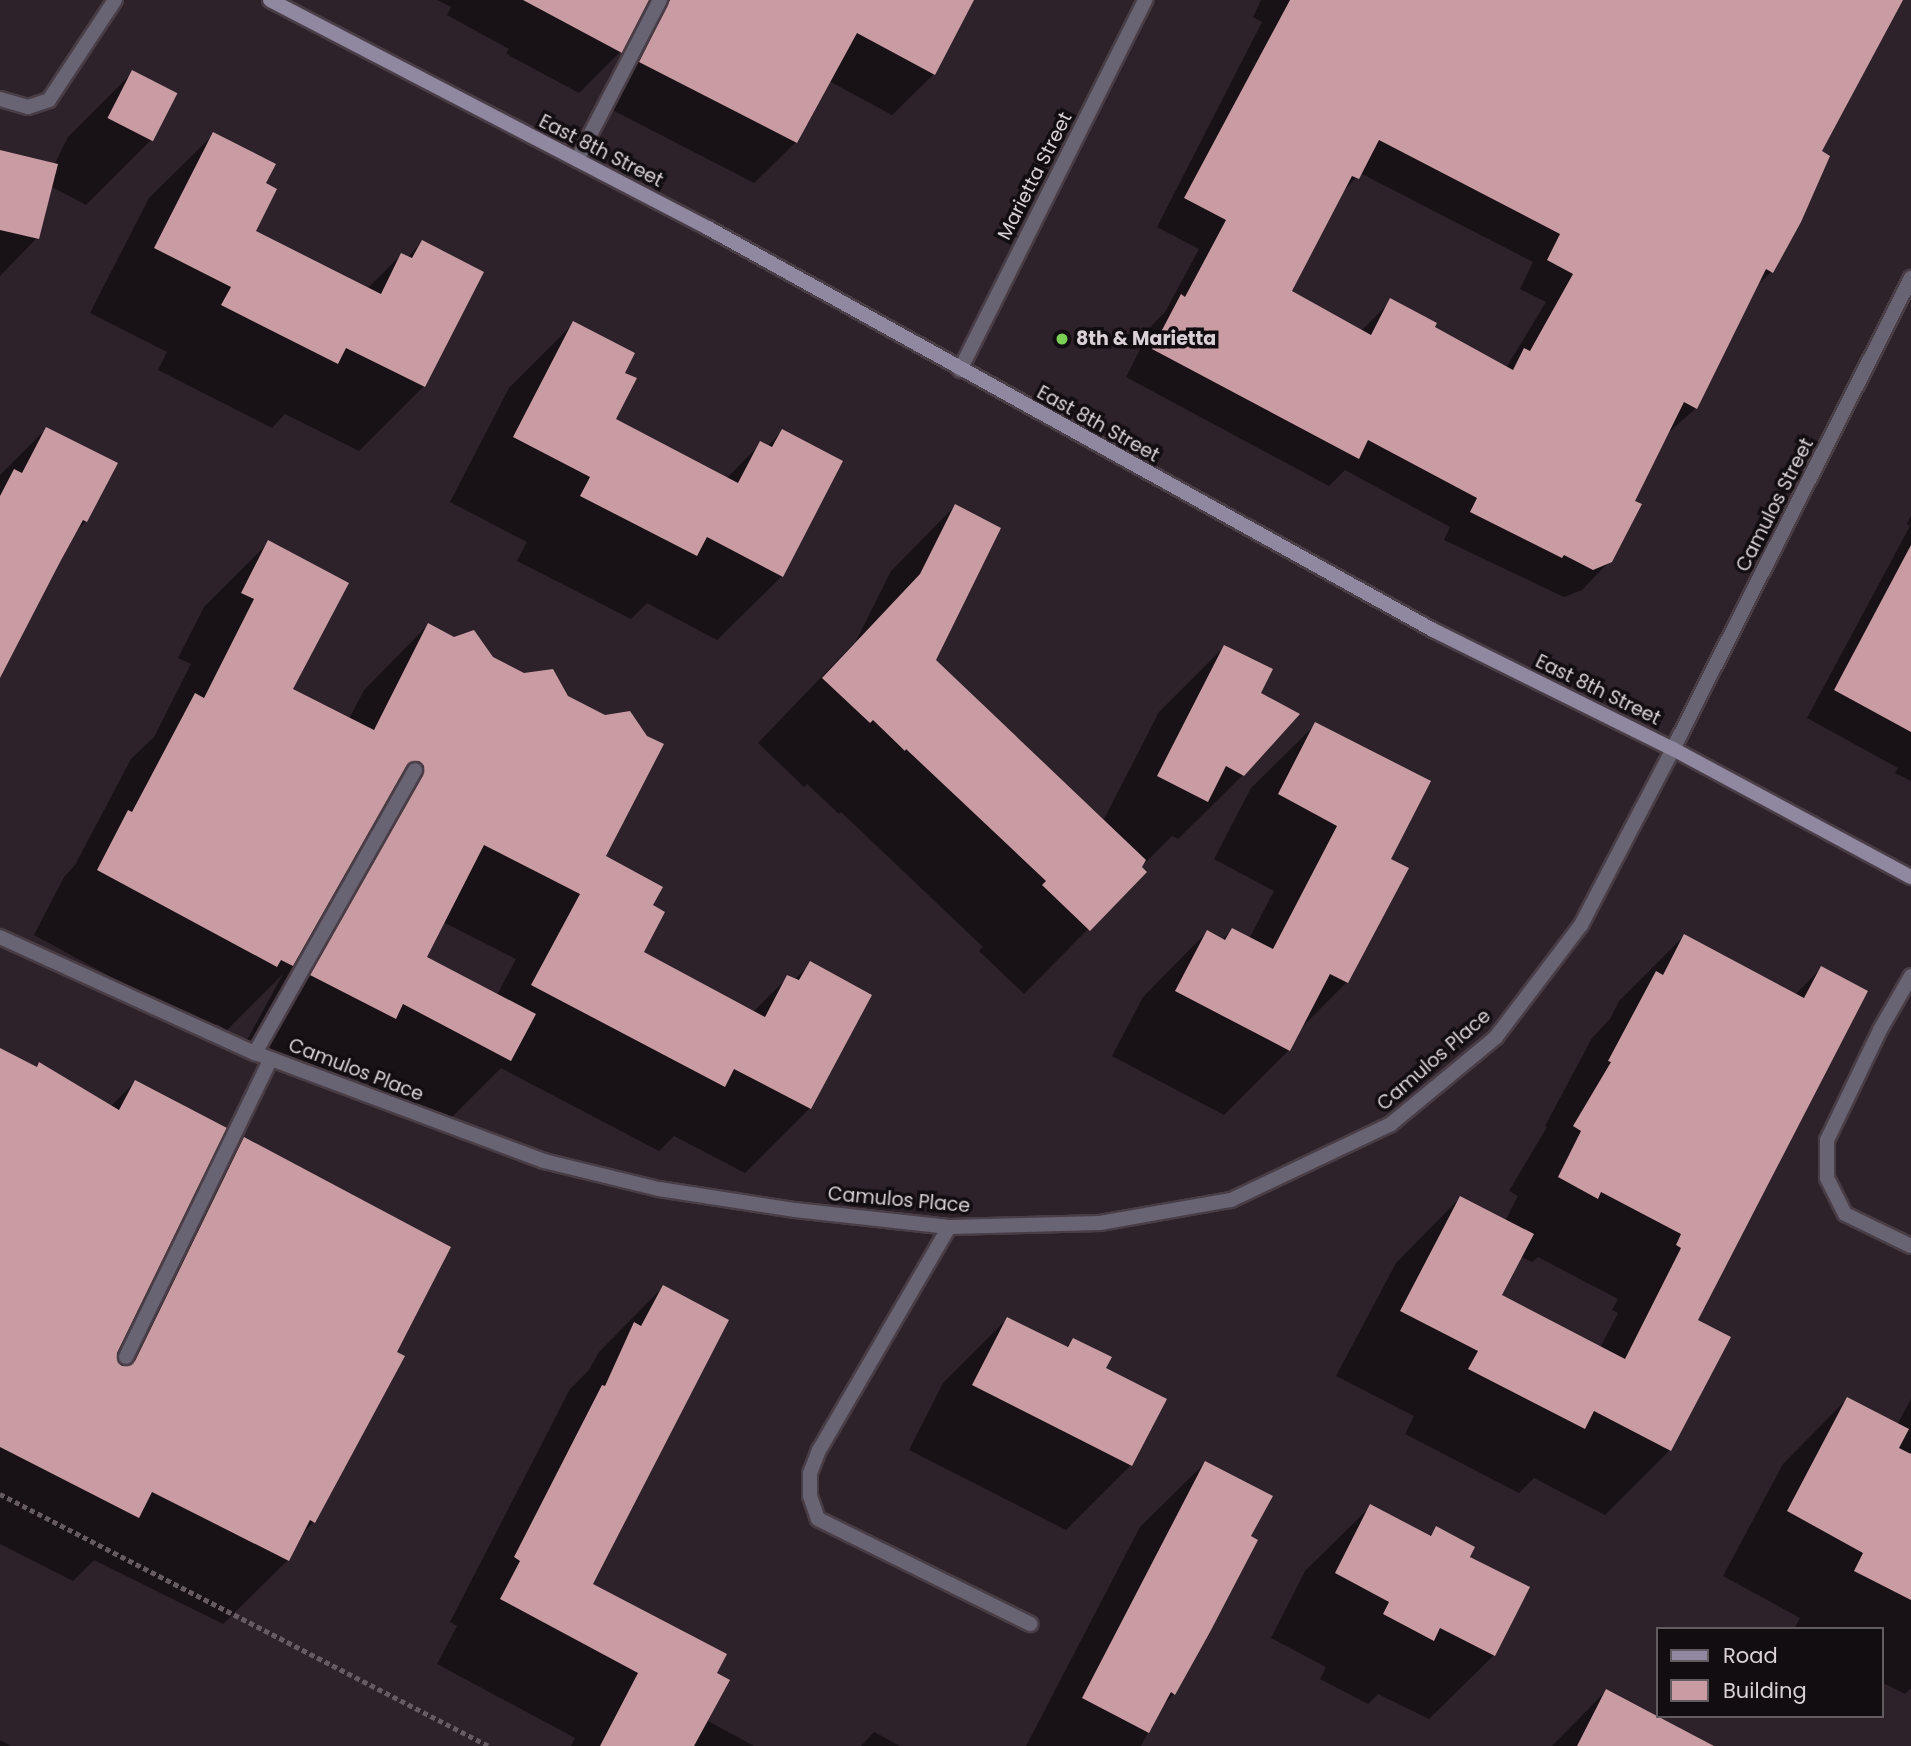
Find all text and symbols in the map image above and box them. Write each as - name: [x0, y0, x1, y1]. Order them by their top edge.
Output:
- street label: Marietta Street: [993, 108, 1077, 244]
- street label: East 8th Street: [535, 110, 667, 192]
- place label: 8th & Marietta: [1076, 328, 1216, 350]
- marker: 8th & Marietta: [1054, 331, 1070, 347]
- street label: East 8th Street: [1033, 381, 1163, 467]
- street label: Camulos Street: [1732, 434, 1818, 576]
- street label: East 8th Street: [1532, 650, 1664, 730]
- street label: Camulos Place: [1373, 1005, 1495, 1115]
- street label: Camulos Place: [285, 1034, 427, 1106]
- street label: Camulos Place: [827, 1182, 971, 1218]
- legend: [1656, 1627, 1883, 1718]
- text: Road: [1723, 1641, 1778, 1670]
- text: Building: [1723, 1676, 1807, 1705]

